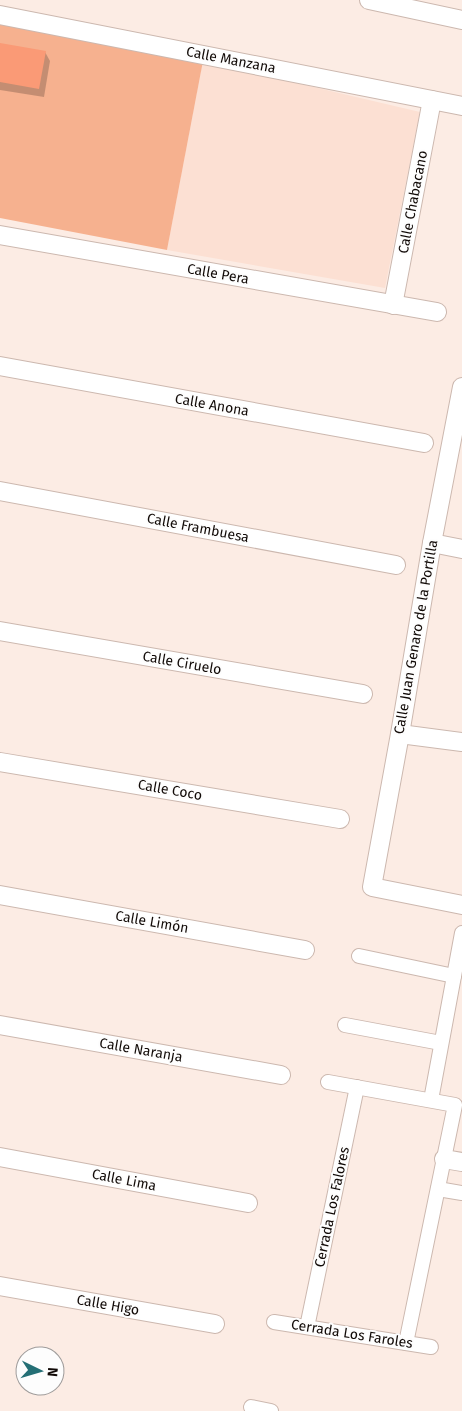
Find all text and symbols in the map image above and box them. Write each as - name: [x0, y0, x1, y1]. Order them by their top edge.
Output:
- street label: Calle Manzana: [185, 43, 277, 77]
- street label: Calle Chabacano: [395, 149, 431, 255]
- street label: Calle Pera: [186, 260, 250, 288]
- street label: Calle Anona: [174, 390, 250, 420]
- street label: Calle Frambuesa: [145, 510, 251, 546]
- street label: Calle Juan Genaro de la Portilla: [391, 539, 441, 735]
- street label: Calle Ciruelo: [141, 648, 223, 678]
- street label: Calle Coco: [137, 776, 203, 804]
- street label: Calle Limón: [114, 907, 190, 937]
- street label: Calle Naranja: [98, 1034, 184, 1066]
- street label: Cerrada Los Falores: [311, 1145, 353, 1269]
- street label: Calle Lima: [90, 1165, 158, 1195]
- street label: Calle Higo: [75, 1291, 141, 1319]
- street label: Cerrada Los Faroles: [290, 1316, 414, 1352]
- north arrow: [15, 1346, 65, 1396]
- text: N: [44, 1367, 61, 1377]

